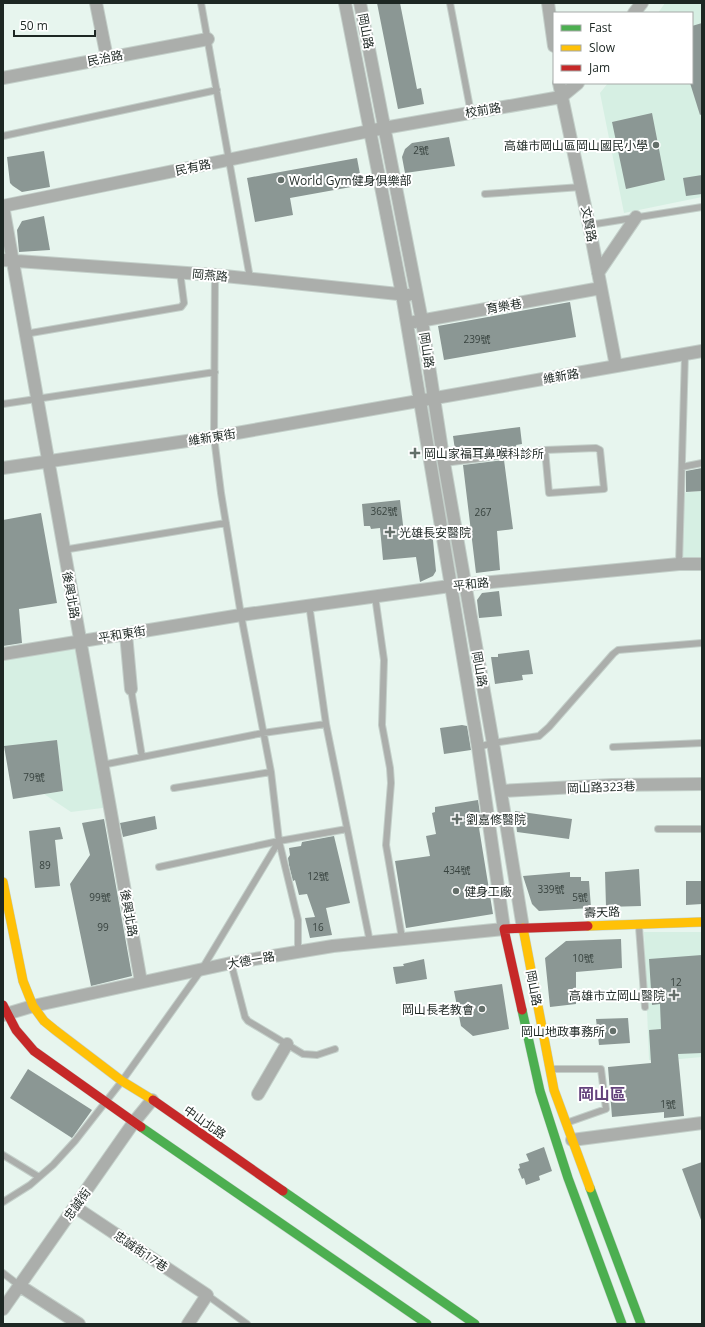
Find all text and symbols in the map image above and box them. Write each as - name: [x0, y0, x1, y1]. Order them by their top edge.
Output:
- scale bar: [14, 12, 95, 38]
- street label: 岡山路: [354, 12, 378, 50]
- legend: [553, 12, 693, 84]
- text: 50 m: [20, 17, 48, 34]
- text: Fast: [589, 19, 612, 36]
- text: Slow: [589, 39, 616, 56]
- street label: 民治路: [86, 46, 124, 70]
- text: Jam: [588, 59, 610, 76]
- street label: 校前路: [464, 99, 502, 121]
- place label: 高雄市岡山區岡山國民小學: [504, 137, 648, 154]
- marker: 高雄市岡山區岡山國民小學: [651, 140, 661, 150]
- house number: 2號: [413, 143, 429, 157]
- street label: 民有路: [174, 155, 212, 179]
- place label: World Gym健身俱樂部: [289, 172, 412, 189]
- marker: World Gym健身俱樂部: [276, 175, 286, 185]
- street label: 文賢路: [577, 205, 601, 243]
- street label: 岡燕路: [191, 265, 229, 285]
- street label: 育樂巷: [485, 295, 523, 317]
- street label: 岡山路: [416, 331, 438, 369]
- house number: 239號: [463, 332, 491, 346]
- street label: 維新路: [542, 365, 580, 387]
- street label: 維新東街: [187, 425, 237, 449]
- place label: 岡山家福耳鼻喉科診所: [424, 445, 544, 462]
- marker: 岡山家福耳鼻喉科診所: [409, 447, 421, 459]
- house number: 362號: [370, 504, 398, 518]
- house number: 267: [474, 505, 492, 519]
- place label: 光雄長安醫院: [399, 524, 471, 541]
- marker: 光雄長安醫院: [384, 526, 396, 538]
- street label: 後興北路: [58, 570, 84, 620]
- street label: 平和路: [452, 574, 490, 594]
- street label: 平和東街: [97, 622, 147, 646]
- street label: 岡山路: [469, 650, 491, 688]
- house number: 79號: [23, 770, 45, 784]
- street label: 岡山路323巷: [566, 777, 636, 797]
- place label: 劉嘉修醫院: [466, 811, 526, 828]
- marker: 劉嘉修醫院: [451, 813, 463, 825]
- house number: 89: [39, 858, 51, 872]
- house number: 434號: [443, 863, 471, 877]
- house number: 12號: [307, 869, 329, 883]
- house number: 339號: [537, 882, 565, 896]
- place label: 健身工廠: [464, 883, 512, 900]
- marker: 健身工廠: [451, 886, 461, 896]
- street label: 後興北路: [116, 888, 142, 938]
- house number: 99號: [89, 890, 111, 904]
- house number: 5號: [572, 890, 588, 904]
- street label: 壽天路: [584, 903, 620, 921]
- house number: 99: [97, 920, 109, 934]
- house number: 16: [312, 920, 324, 934]
- street label: 大德一路: [226, 947, 276, 973]
- house number: 10號: [572, 951, 594, 965]
- street label: 岡山路: [522, 969, 546, 1007]
- house number: 12: [670, 975, 682, 989]
- place label: 高雄市立岡山醫院: [569, 987, 665, 1004]
- marker: 高雄市立岡山醫院: [668, 989, 680, 1001]
- place label: 岡山長老教會: [402, 1001, 474, 1018]
- marker: 岡山長老教會: [477, 1004, 487, 1014]
- place label: 岡山地政事務所: [521, 1023, 605, 1040]
- marker: 岡山地政事務所: [608, 1026, 618, 1036]
- district label: 岡山區: [578, 1083, 626, 1105]
- house number: 1號: [660, 1097, 676, 1111]
- street label: 中山北路: [180, 1101, 230, 1143]
- street label: 忠誠街: [60, 1184, 94, 1224]
- street label: 忠誠街17巷: [111, 1227, 171, 1275]

